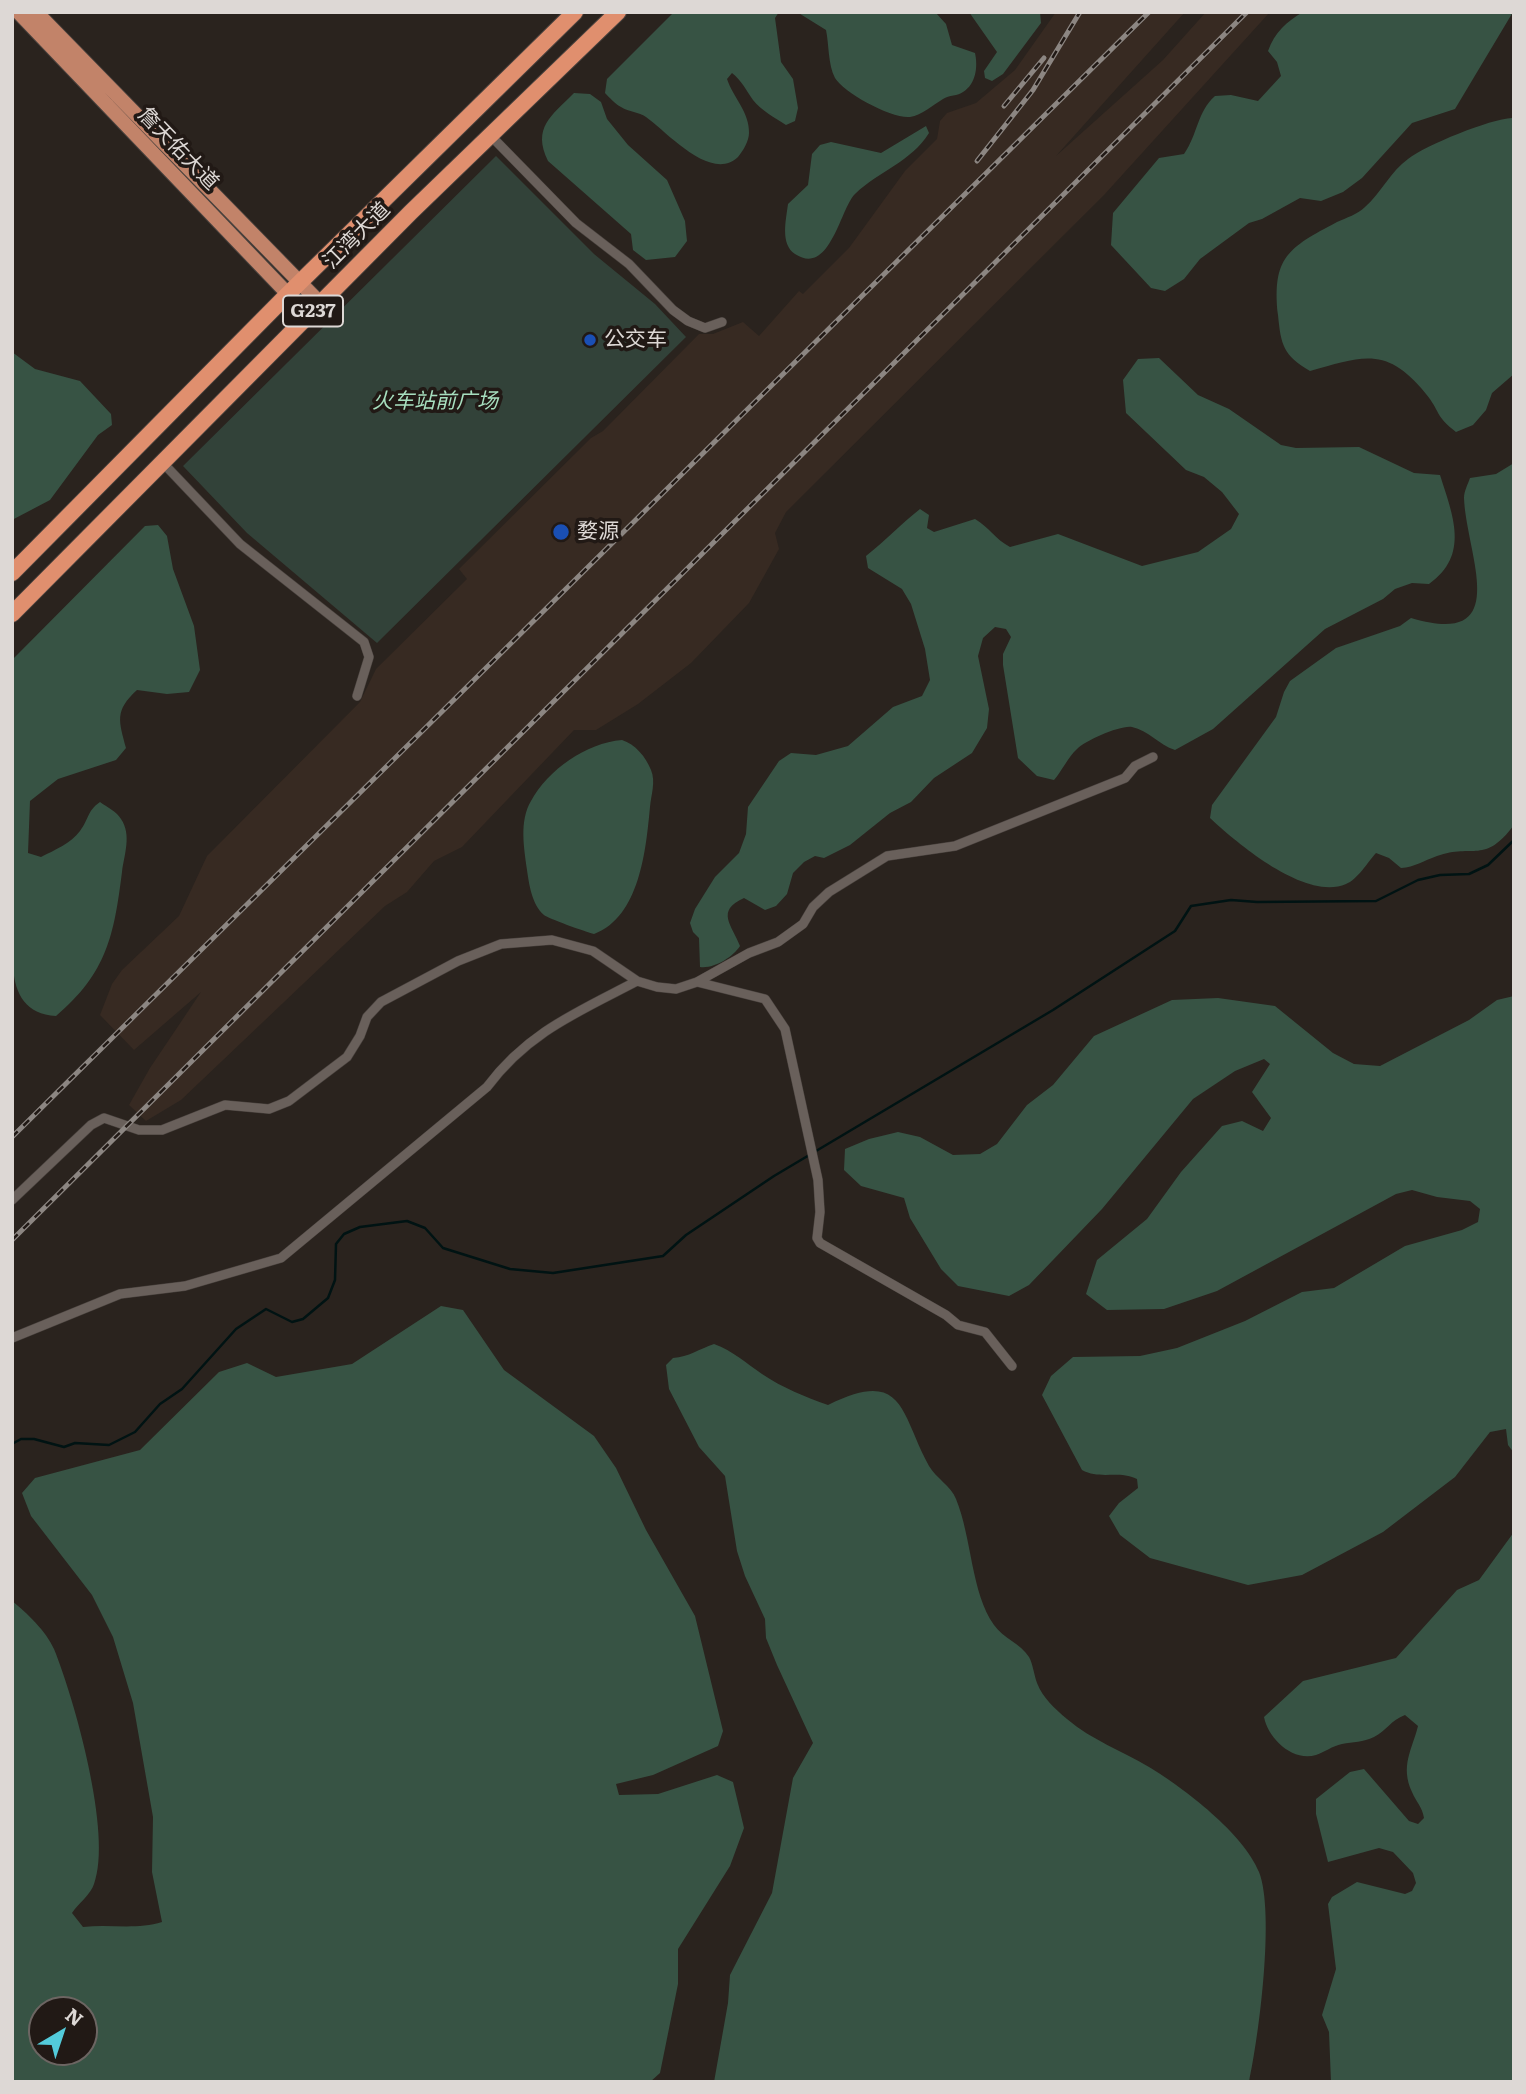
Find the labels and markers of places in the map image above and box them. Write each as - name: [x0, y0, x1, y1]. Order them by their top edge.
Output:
- place label: 公交车: [604, 327, 667, 353]
- marker: 公交车: [582, 332, 598, 348]
- place label: 婺源: [577, 519, 619, 545]
- marker: 婺源: [551, 522, 571, 542]

